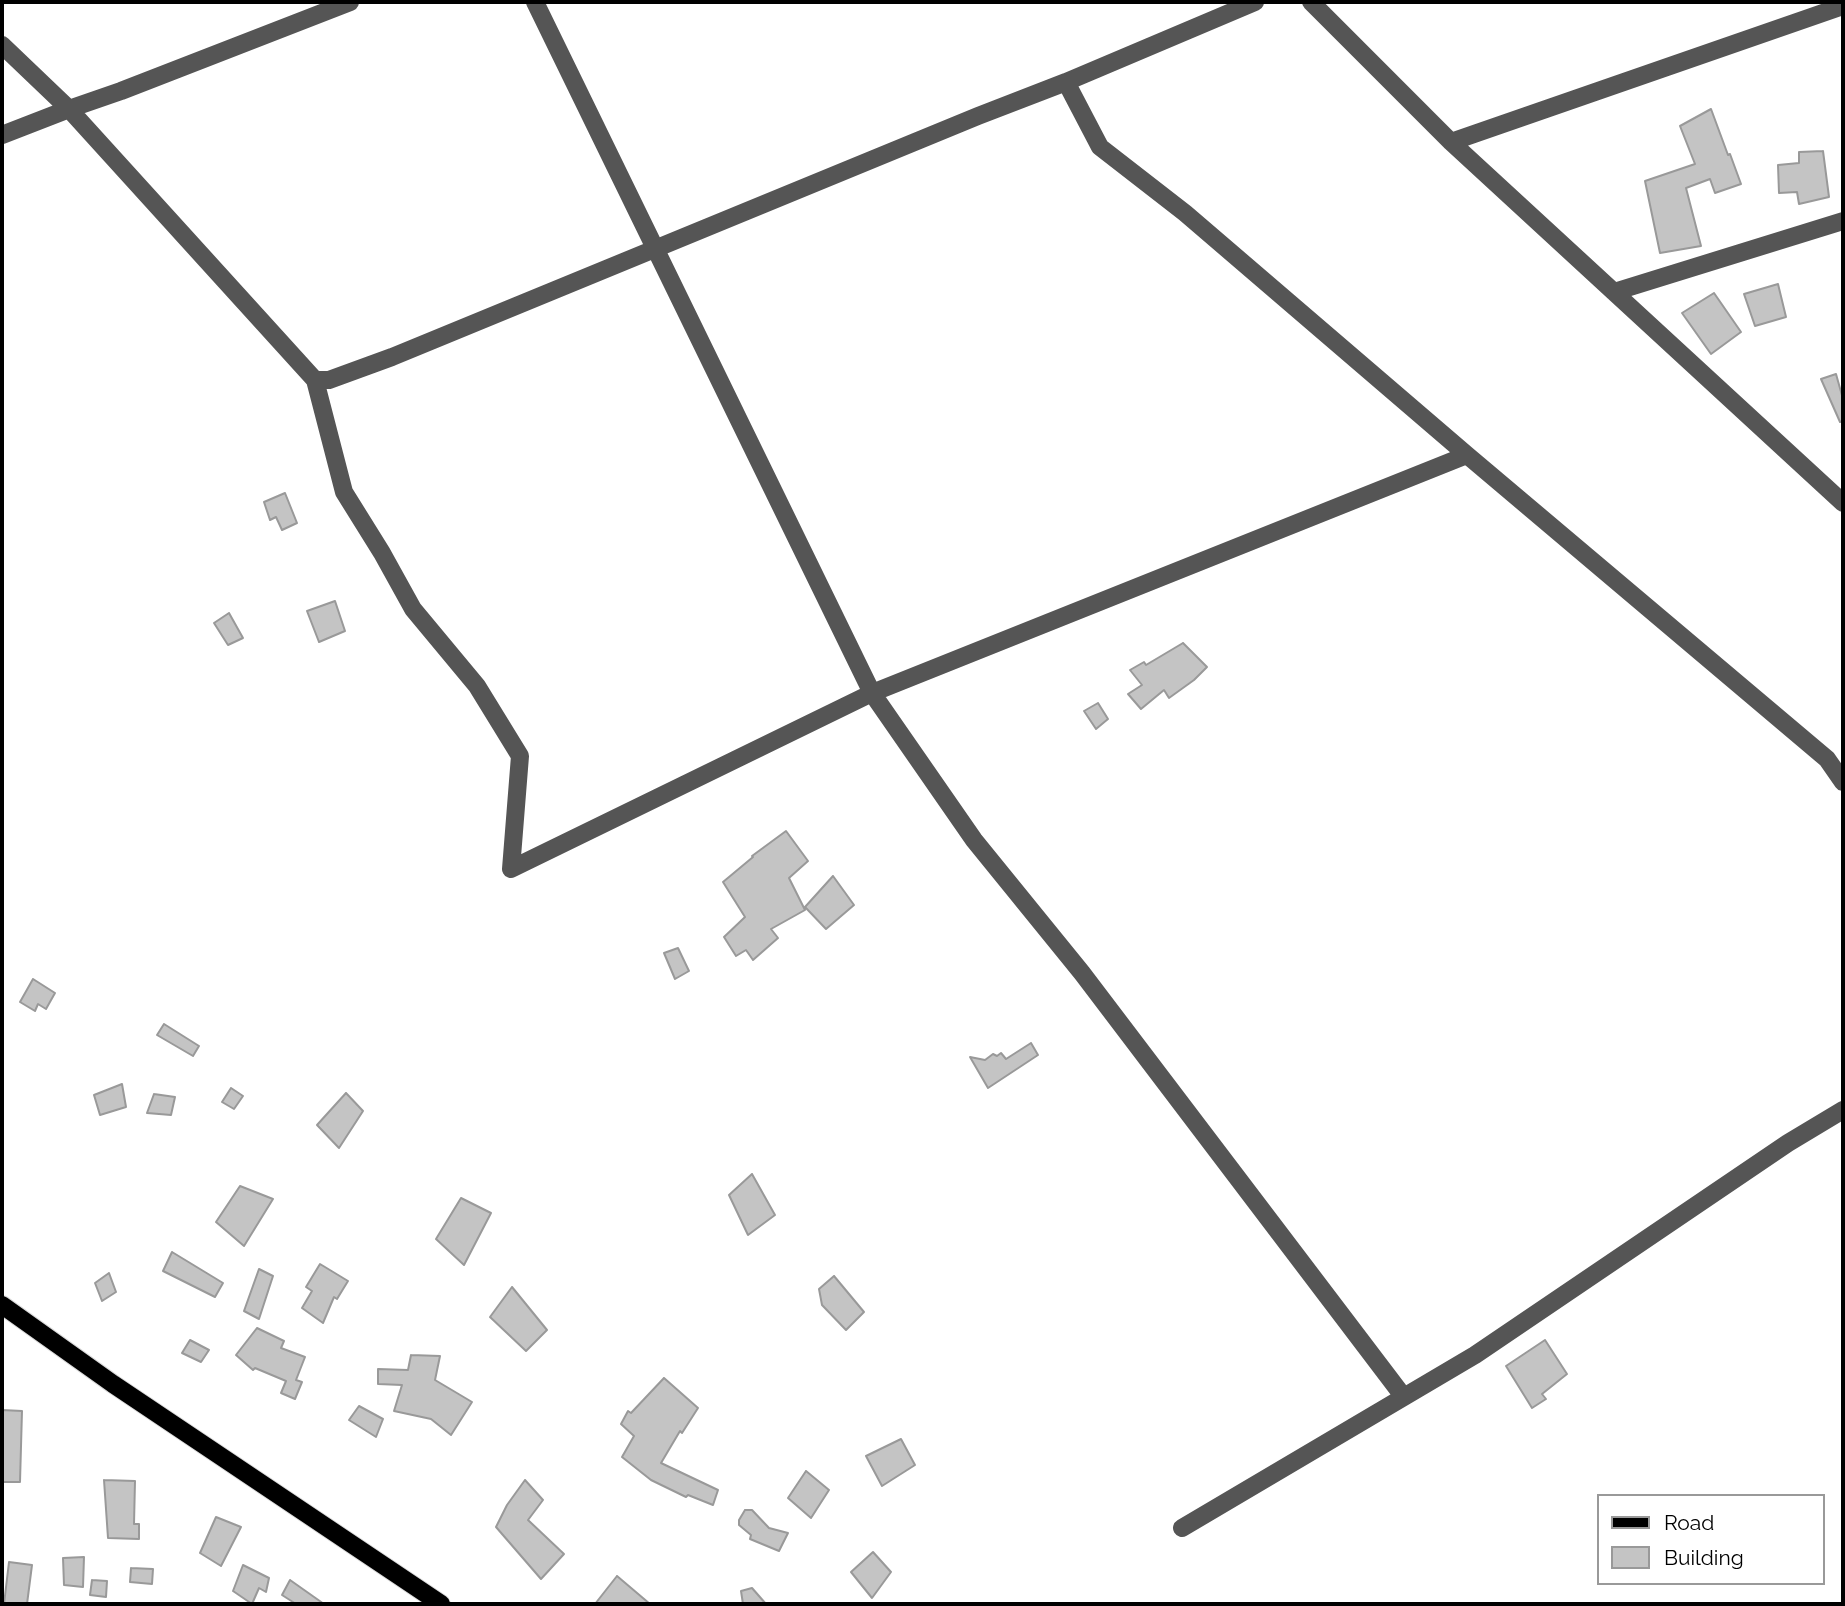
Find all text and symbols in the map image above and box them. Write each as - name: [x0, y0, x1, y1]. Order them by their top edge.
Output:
- legend: [1596, 1494, 1824, 1585]
- text: Road: [1664, 1510, 1714, 1535]
- text: Building: [1664, 1545, 1744, 1570]

